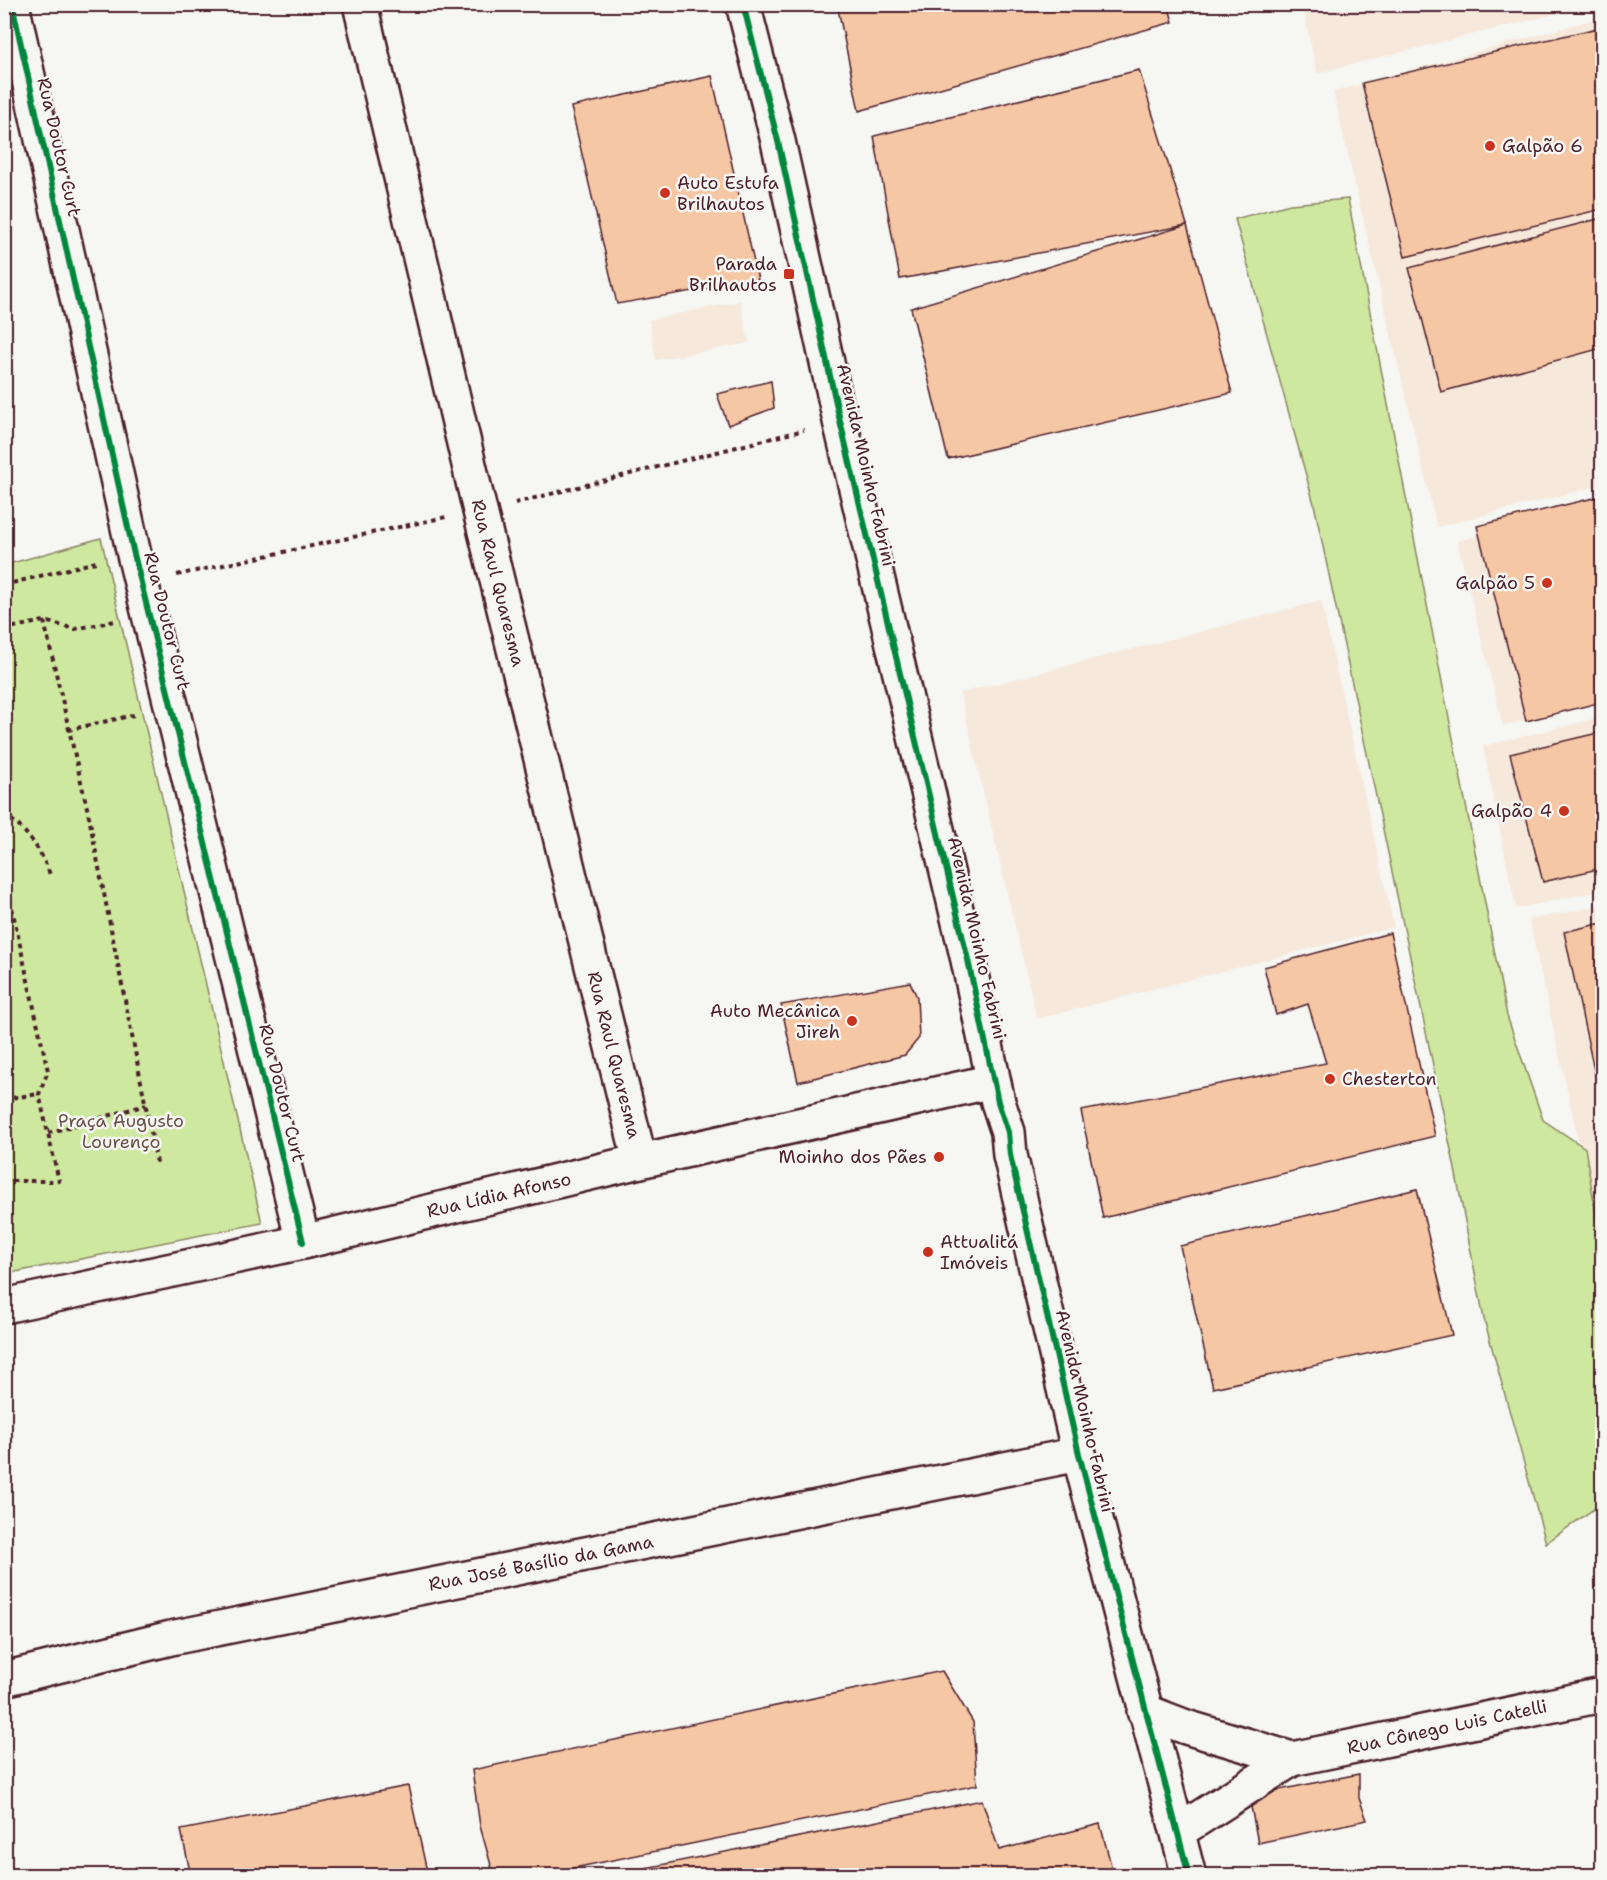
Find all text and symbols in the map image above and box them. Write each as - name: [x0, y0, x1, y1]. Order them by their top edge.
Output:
- street label: Rua Doutor Curt: [31, 75, 87, 219]
- place label: Galpão 6: [1502, 134, 1583, 158]
- marker: Galpão 6: [1483, 139, 1497, 153]
- place label: Auto Estufa Brilhautos: [677, 171, 779, 216]
- marker: Auto Estufa Brilhautos: [658, 186, 672, 200]
- place label: Parada Brilhautos: [689, 252, 777, 297]
- marker: Parada Brilhautos: [782, 267, 796, 281]
- street label: Avenida Moinho Fabrini: [831, 361, 901, 569]
- street label: Rua Raul Quaresma: [466, 497, 530, 669]
- street label: Rua Doutor Curt: [138, 549, 196, 693]
- place label: Galpão 5: [1456, 571, 1535, 595]
- marker: Galpão 5: [1540, 576, 1554, 590]
- place label: Galpão 4: [1471, 799, 1552, 823]
- marker: Galpão 4: [1557, 804, 1571, 818]
- street label: Avenida Moinho Fabrini: [942, 834, 1012, 1042]
- street label: Rua Raul Quaresma: [582, 969, 646, 1141]
- place label: Auto Mecânica Jireh: [710, 999, 840, 1044]
- marker: Auto Mecânica Jireh: [845, 1014, 859, 1028]
- street label: Rua Doutor Curt: [253, 1021, 311, 1165]
- place label: Chesterton: [1342, 1067, 1437, 1091]
- marker: Chesterton: [1323, 1072, 1337, 1086]
- park label: Praça Augusto Lourenço: [58, 1109, 184, 1154]
- place label: Moinho dos Pães: [779, 1145, 927, 1169]
- marker: Moinho dos Pães: [932, 1150, 946, 1164]
- street label: Rua Lídia Afonso: [424, 1167, 574, 1223]
- place label: Attualitá Imóveis: [940, 1230, 1018, 1275]
- marker: Attualitá Imóveis: [921, 1245, 935, 1259]
- street label: Avenida Moinho Fabrini: [1050, 1307, 1120, 1515]
- street label: Rua José Basílio da Gama: [427, 1529, 655, 1597]
- street label: Rua Cônego Luis Catelli: [1345, 1694, 1549, 1760]

